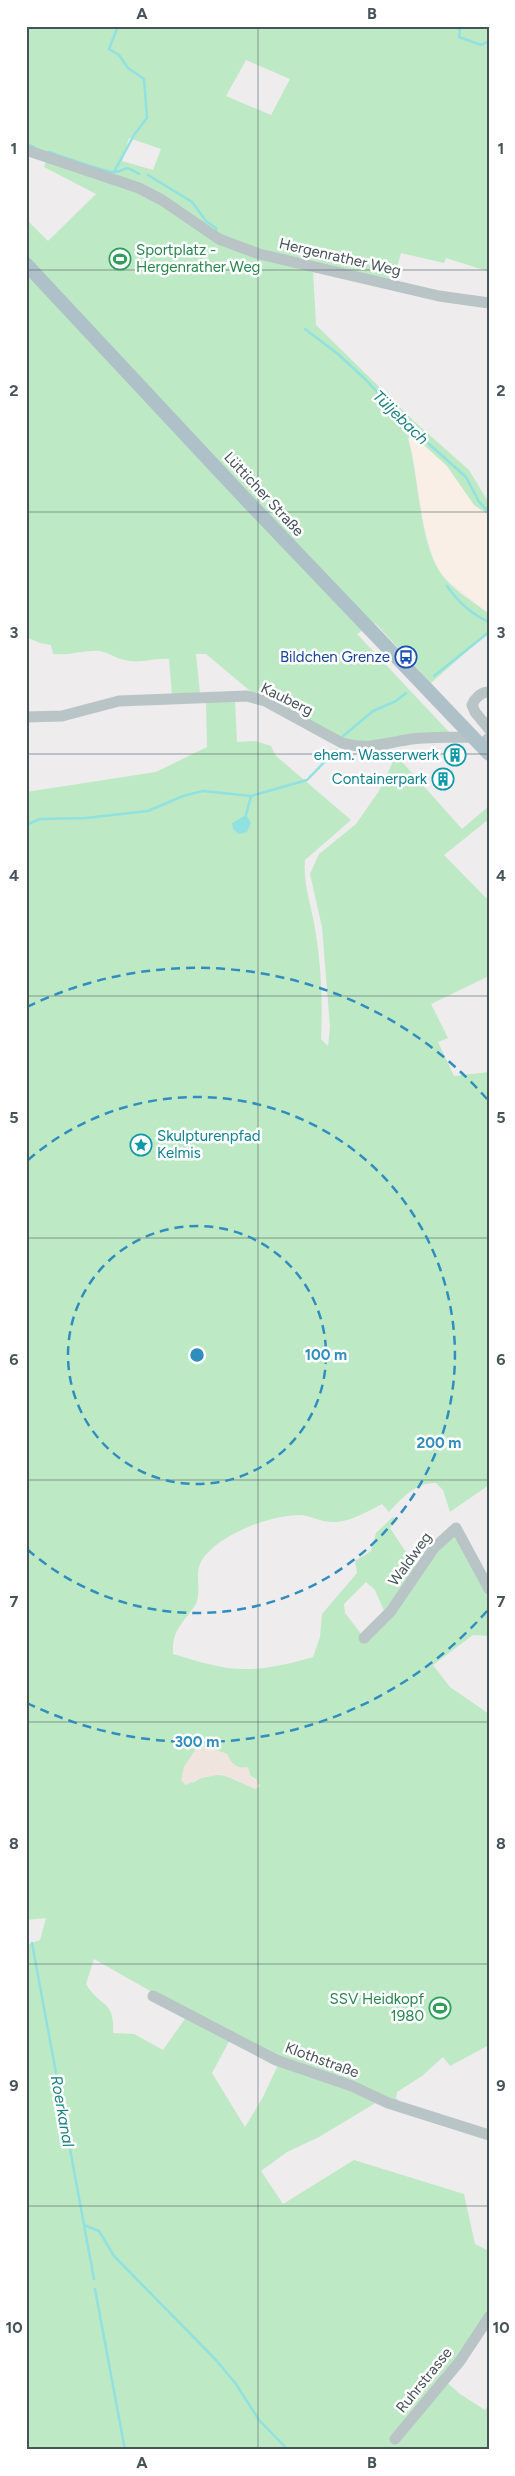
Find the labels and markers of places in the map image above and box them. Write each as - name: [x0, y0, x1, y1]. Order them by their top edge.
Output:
- place label: Sportplatz - Hergenrather Weg: [136, 241, 260, 276]
- sports icon: Sportplatz - Hergenrather Weg: [108, 247, 132, 271]
- bus stop icon: Bildchen Grenze: [394, 645, 418, 669]
- place label: Bildchen Grenze: [280, 648, 390, 666]
- building icon: ehem. Wasserwerk: [443, 743, 467, 767]
- place label: ehem. Wasserwerk: [314, 746, 440, 764]
- building icon: Containerpark: [431, 767, 455, 791]
- place label: Containerpark: [332, 770, 428, 788]
- place label: Skulpturenpfad Kelmis: [157, 1127, 260, 1162]
- place icon: Skulpturenpfad Kelmis: [129, 1133, 153, 1157]
- centre of rings: [188, 1346, 206, 1364]
- place label: SSV Heidkopf 1980: [330, 1990, 424, 2025]
- sports icon: SSV Heidkopf 1980: [428, 1996, 452, 2020]

